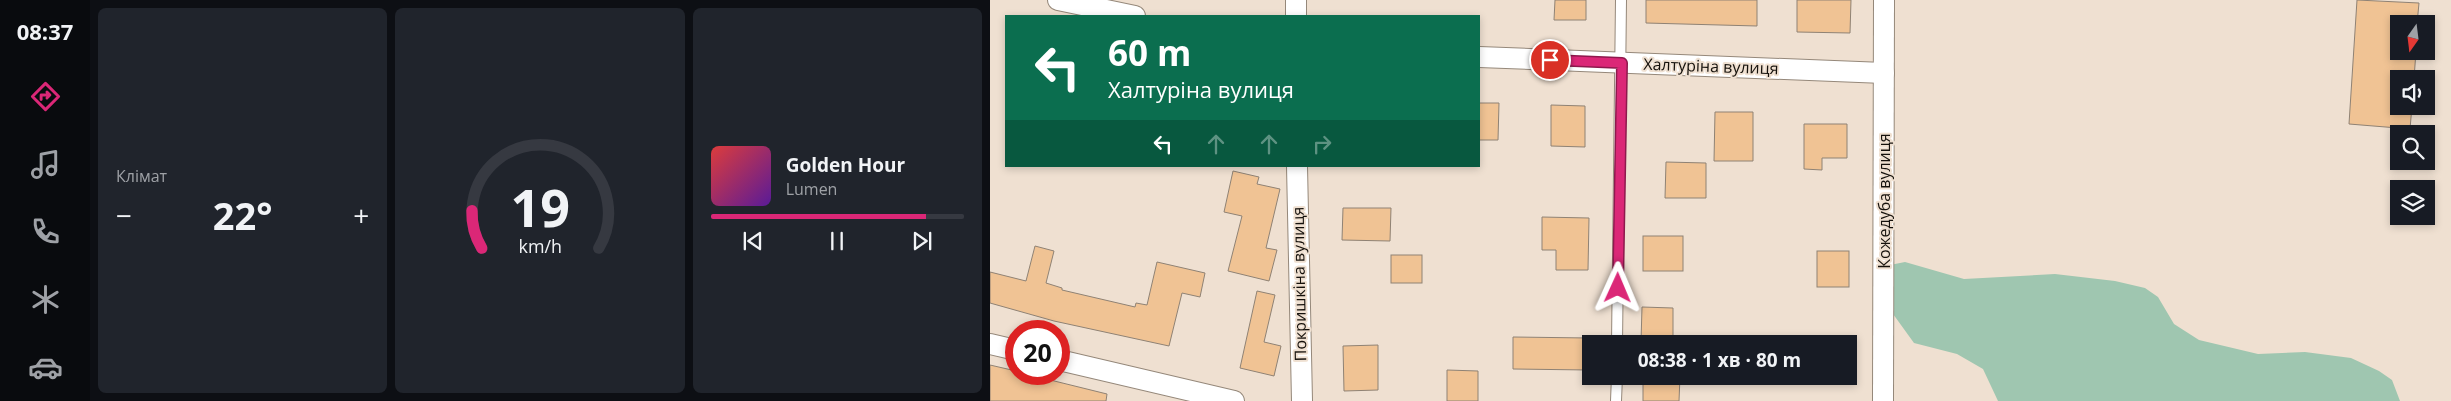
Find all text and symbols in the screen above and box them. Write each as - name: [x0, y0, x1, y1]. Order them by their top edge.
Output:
- north arrow: [2390, 15, 2435, 60]
- map controls: [2390, 15, 2435, 225]
- text: 08:37: [17, 16, 73, 46]
- text: 60 m: [1108, 29, 1191, 76]
- icon: left: [1025, 35, 1090, 100]
- pin: [1529, 39, 1571, 81]
- icon: arrive: [1536, 46, 1564, 74]
- street label: Халтуріна вулиця: [1643, 53, 1779, 79]
- button: sound: [2390, 70, 2435, 115]
- text: Халтуріна вулиця: [1108, 74, 1294, 104]
- icon: directions: [28, 79, 63, 114]
- button: search: [2390, 125, 2435, 170]
- icon: left: [1149, 130, 1177, 158]
- icon: ahead: [1202, 130, 1230, 158]
- icon: ahead: [1255, 130, 1283, 158]
- icon: right: [1308, 130, 1336, 158]
- street label: Кожедуба вулиця: [1873, 133, 1895, 269]
- icon: music: [28, 147, 63, 182]
- text: Golden Hour: [786, 152, 905, 178]
- text: Клімат: [116, 165, 167, 187]
- text: 19: [510, 171, 570, 242]
- text: Lumen: [786, 178, 837, 200]
- button: layers: [2390, 180, 2435, 225]
- text: 22°: [213, 189, 273, 241]
- text: −: [116, 196, 132, 234]
- text: +: [353, 196, 369, 234]
- street label: Покришкіна вулиця: [1287, 207, 1311, 361]
- icon: phone: [28, 214, 63, 249]
- icon: previous: [739, 227, 767, 255]
- icon: pause: [823, 227, 851, 255]
- icon: next: [908, 227, 936, 255]
- text: km/h: [518, 234, 562, 258]
- position arrow: [1591, 261, 1643, 313]
- icon: climate: [28, 282, 63, 317]
- speed limit sign: 20: [1005, 320, 1070, 385]
- text: 08:38 · 1 хв · 80 m: [1638, 347, 1801, 373]
- icon: car: [28, 350, 63, 385]

